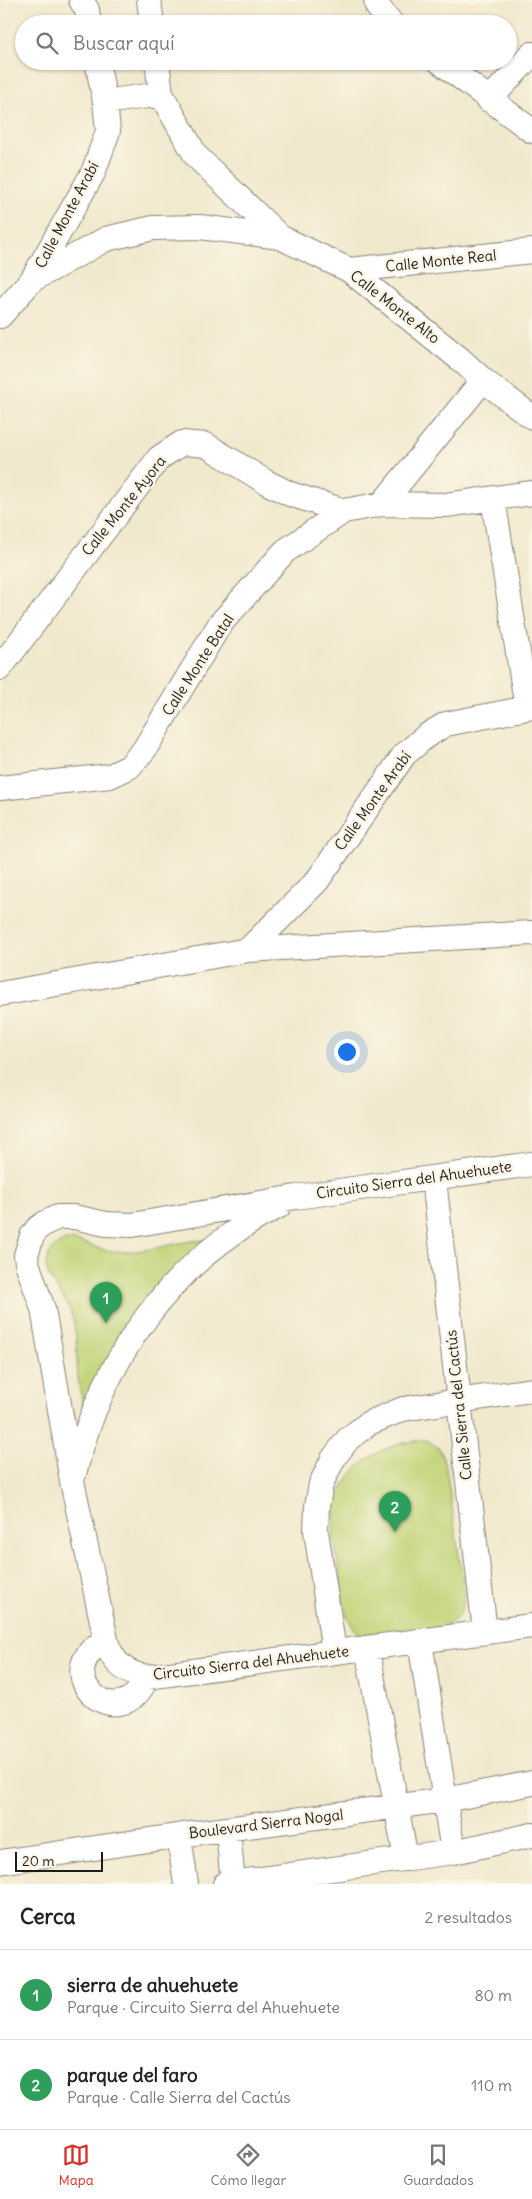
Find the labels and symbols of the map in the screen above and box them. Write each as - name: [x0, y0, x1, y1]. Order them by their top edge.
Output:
- street label: Calle Monte Arabí: [30, 158, 103, 271]
- street label: Calle Monte Real: [385, 245, 497, 276]
- street label: Calle Monte Alto: [347, 266, 444, 348]
- street label: Calle Monte Ayora: [77, 451, 170, 560]
- street label: Calle Monte Batal: [158, 610, 238, 719]
- street label: Calle Monte Arabí: [330, 747, 415, 854]
- your location: [334, 1039, 360, 1065]
- street label: Circuito Sierra del Ahuehuete: [315, 1156, 513, 1203]
- pin: 1: [90, 1282, 122, 1323]
- street label: Calle Sierra del Cactús: [441, 1329, 476, 1481]
- pin: 2: [379, 1491, 411, 1532]
- street label: Circuito Sierra del Ahuehuete: [152, 1641, 350, 1684]
- street label: Boulevard Sierra Nogal: [188, 1805, 344, 1842]
- scale bar: [15, 1849, 102, 1872]

